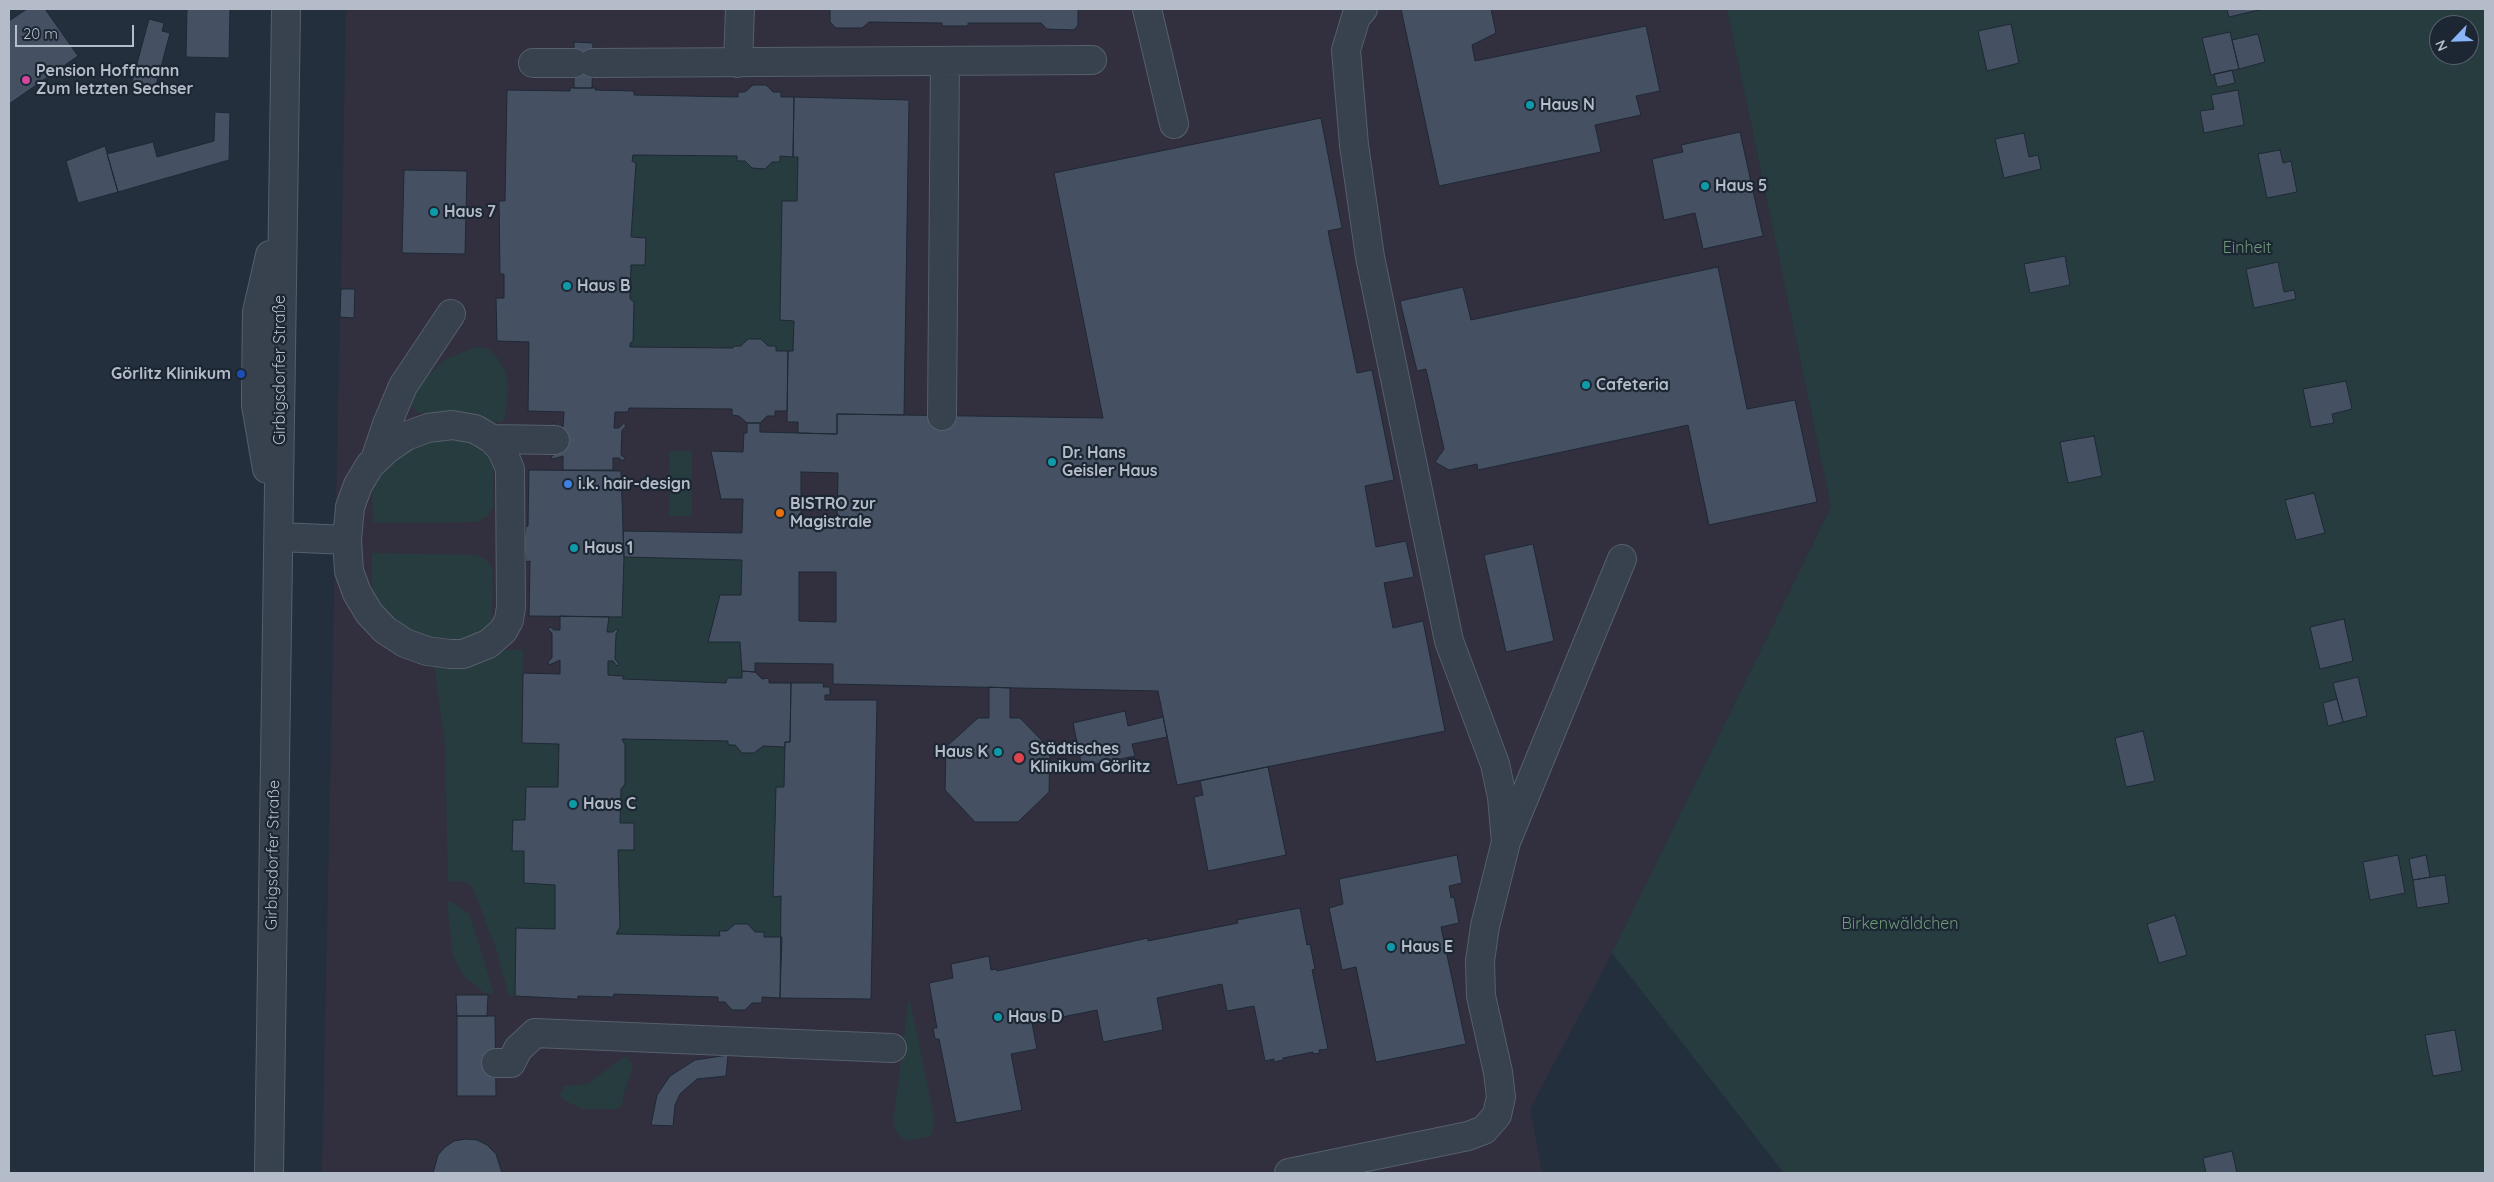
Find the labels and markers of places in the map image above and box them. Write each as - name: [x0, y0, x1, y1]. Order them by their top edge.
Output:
- place label: Pension Hoffmann Zum letzten Sechser: [36, 61, 194, 99]
- marker: Pension Hoffmann Zum letzten Sechser: [20, 74, 32, 86]
- place label: Haus N: [1540, 95, 1595, 115]
- marker: Haus N: [1524, 99, 1536, 111]
- place label: Haus 5: [1715, 176, 1767, 196]
- marker: Haus 5: [1699, 180, 1711, 192]
- place label: Haus 7: [444, 202, 496, 222]
- marker: Haus 7: [428, 206, 440, 218]
- place label: Haus B: [577, 276, 630, 296]
- marker: Haus B: [561, 280, 573, 292]
- place label: Görlitz Klinikum: [111, 364, 231, 384]
- marker: Görlitz Klinikum: [235, 368, 247, 380]
- place label: Cafeteria: [1596, 375, 1669, 395]
- marker: Cafeteria: [1580, 379, 1592, 391]
- place label: Dr. Hans Geisler Haus: [1062, 443, 1158, 481]
- marker: Dr. Hans Geisler Haus: [1046, 456, 1058, 468]
- place label: i.k. hair-design: [578, 474, 691, 494]
- marker: i.k. hair-design: [562, 478, 574, 490]
- place label: BISTRO zur Magistrale: [790, 494, 876, 532]
- marker: BISTRO zur Magistrale: [774, 507, 786, 519]
- place label: Haus 1: [584, 538, 633, 558]
- marker: Haus 1: [568, 542, 580, 554]
- place label: Städtisches Klinikum Görlitz: [1030, 739, 1150, 777]
- place label: Haus K: [935, 742, 988, 762]
- marker: Haus K: [992, 746, 1004, 758]
- marker: Städtisches Klinikum Görlitz: [1012, 751, 1026, 765]
- place label: Haus C: [583, 794, 636, 814]
- marker: Haus C: [567, 798, 579, 810]
- place label: Haus E: [1401, 937, 1453, 957]
- marker: Haus E: [1385, 941, 1397, 953]
- place label: Haus D: [1008, 1007, 1062, 1027]
- marker: Haus D: [992, 1011, 1004, 1023]

